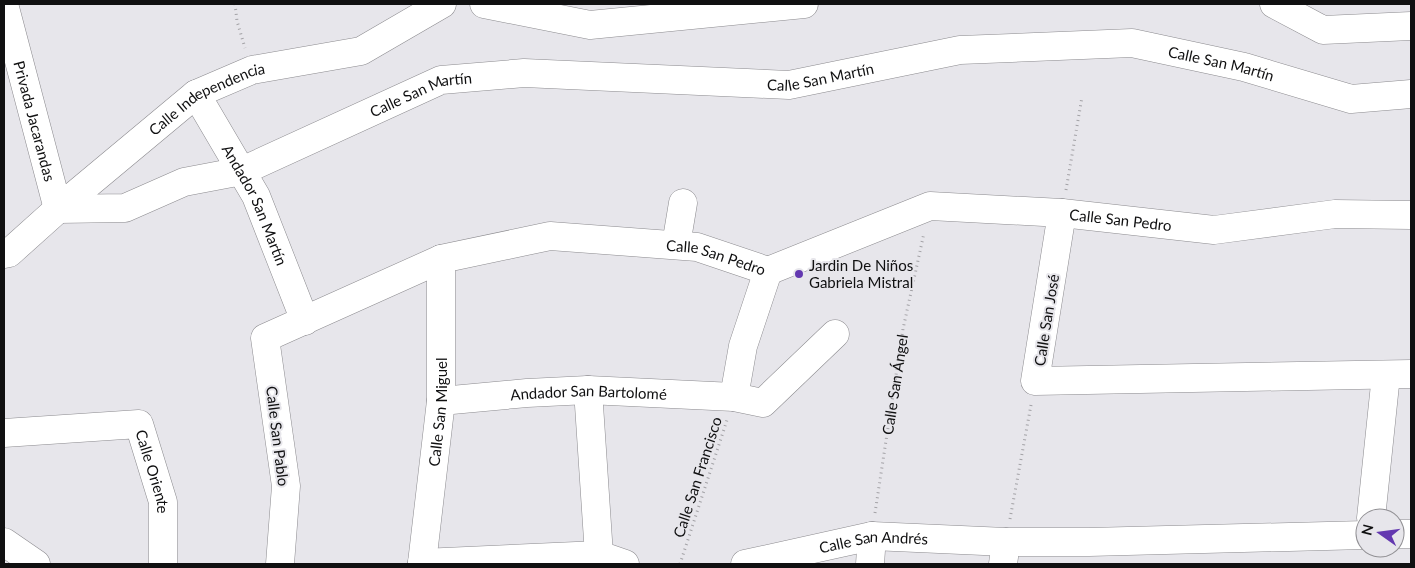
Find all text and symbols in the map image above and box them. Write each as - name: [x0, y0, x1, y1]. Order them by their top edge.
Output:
- street label: Calle San Martín: [1167, 42, 1276, 85]
- street label: Privada Jacarandas: [10, 59, 59, 183]
- street label: Calle Independencia: [145, 59, 266, 139]
- street label: Calle San Martín: [767, 59, 875, 94]
- street label: Calle San Martín: [367, 68, 472, 120]
- street label: Andador San Martín: [219, 141, 291, 268]
- street label: Calle San Pedro: [1068, 205, 1173, 234]
- street label: Calle San Pedro: [666, 236, 768, 279]
- place label: Jardin De Niños Gabriela Mistral: [809, 256, 913, 291]
- marker: Jardin De Niños Gabriela Mistral: [793, 268, 805, 280]
- street label: Calle San José: [1030, 273, 1062, 367]
- street label: Calle San Ángel: [878, 333, 911, 436]
- street label: Calle San Miguel: [424, 358, 450, 467]
- street label: Andador San Bartolomé: [509, 381, 667, 404]
- street label: Calle San Pablo: [263, 385, 293, 487]
- street label: Calle San Francisco: [669, 414, 725, 540]
- street label: Calle Oriente: [132, 427, 172, 514]
- north arrow: [1355, 508, 1405, 558]
- text: N: [1357, 522, 1376, 537]
- street label: Calle San Andrés: [817, 527, 928, 556]

